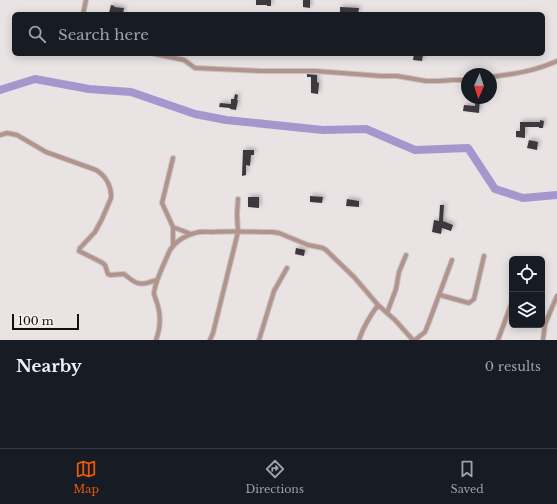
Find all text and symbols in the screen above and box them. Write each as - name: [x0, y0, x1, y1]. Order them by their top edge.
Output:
- search box: [12, 12, 545, 56]
- icon: search: [26, 23, 48, 45]
- text: Search here: [58, 25, 149, 44]
- north arrow: [461, 68, 497, 104]
- map controls: [509, 256, 545, 328]
- button: locate: [509, 256, 545, 292]
- button: layers: [509, 292, 545, 328]
- scale bar: [12, 312, 79, 331]
- text: 100 m: [18, 314, 54, 328]
- text: Nearby: [16, 356, 82, 377]
- text: 0 results: [485, 358, 541, 375]
- tab: Map: [73, 458, 99, 496]
- tab: Directions: [245, 458, 304, 496]
- tab: Saved: [451, 458, 484, 496]

